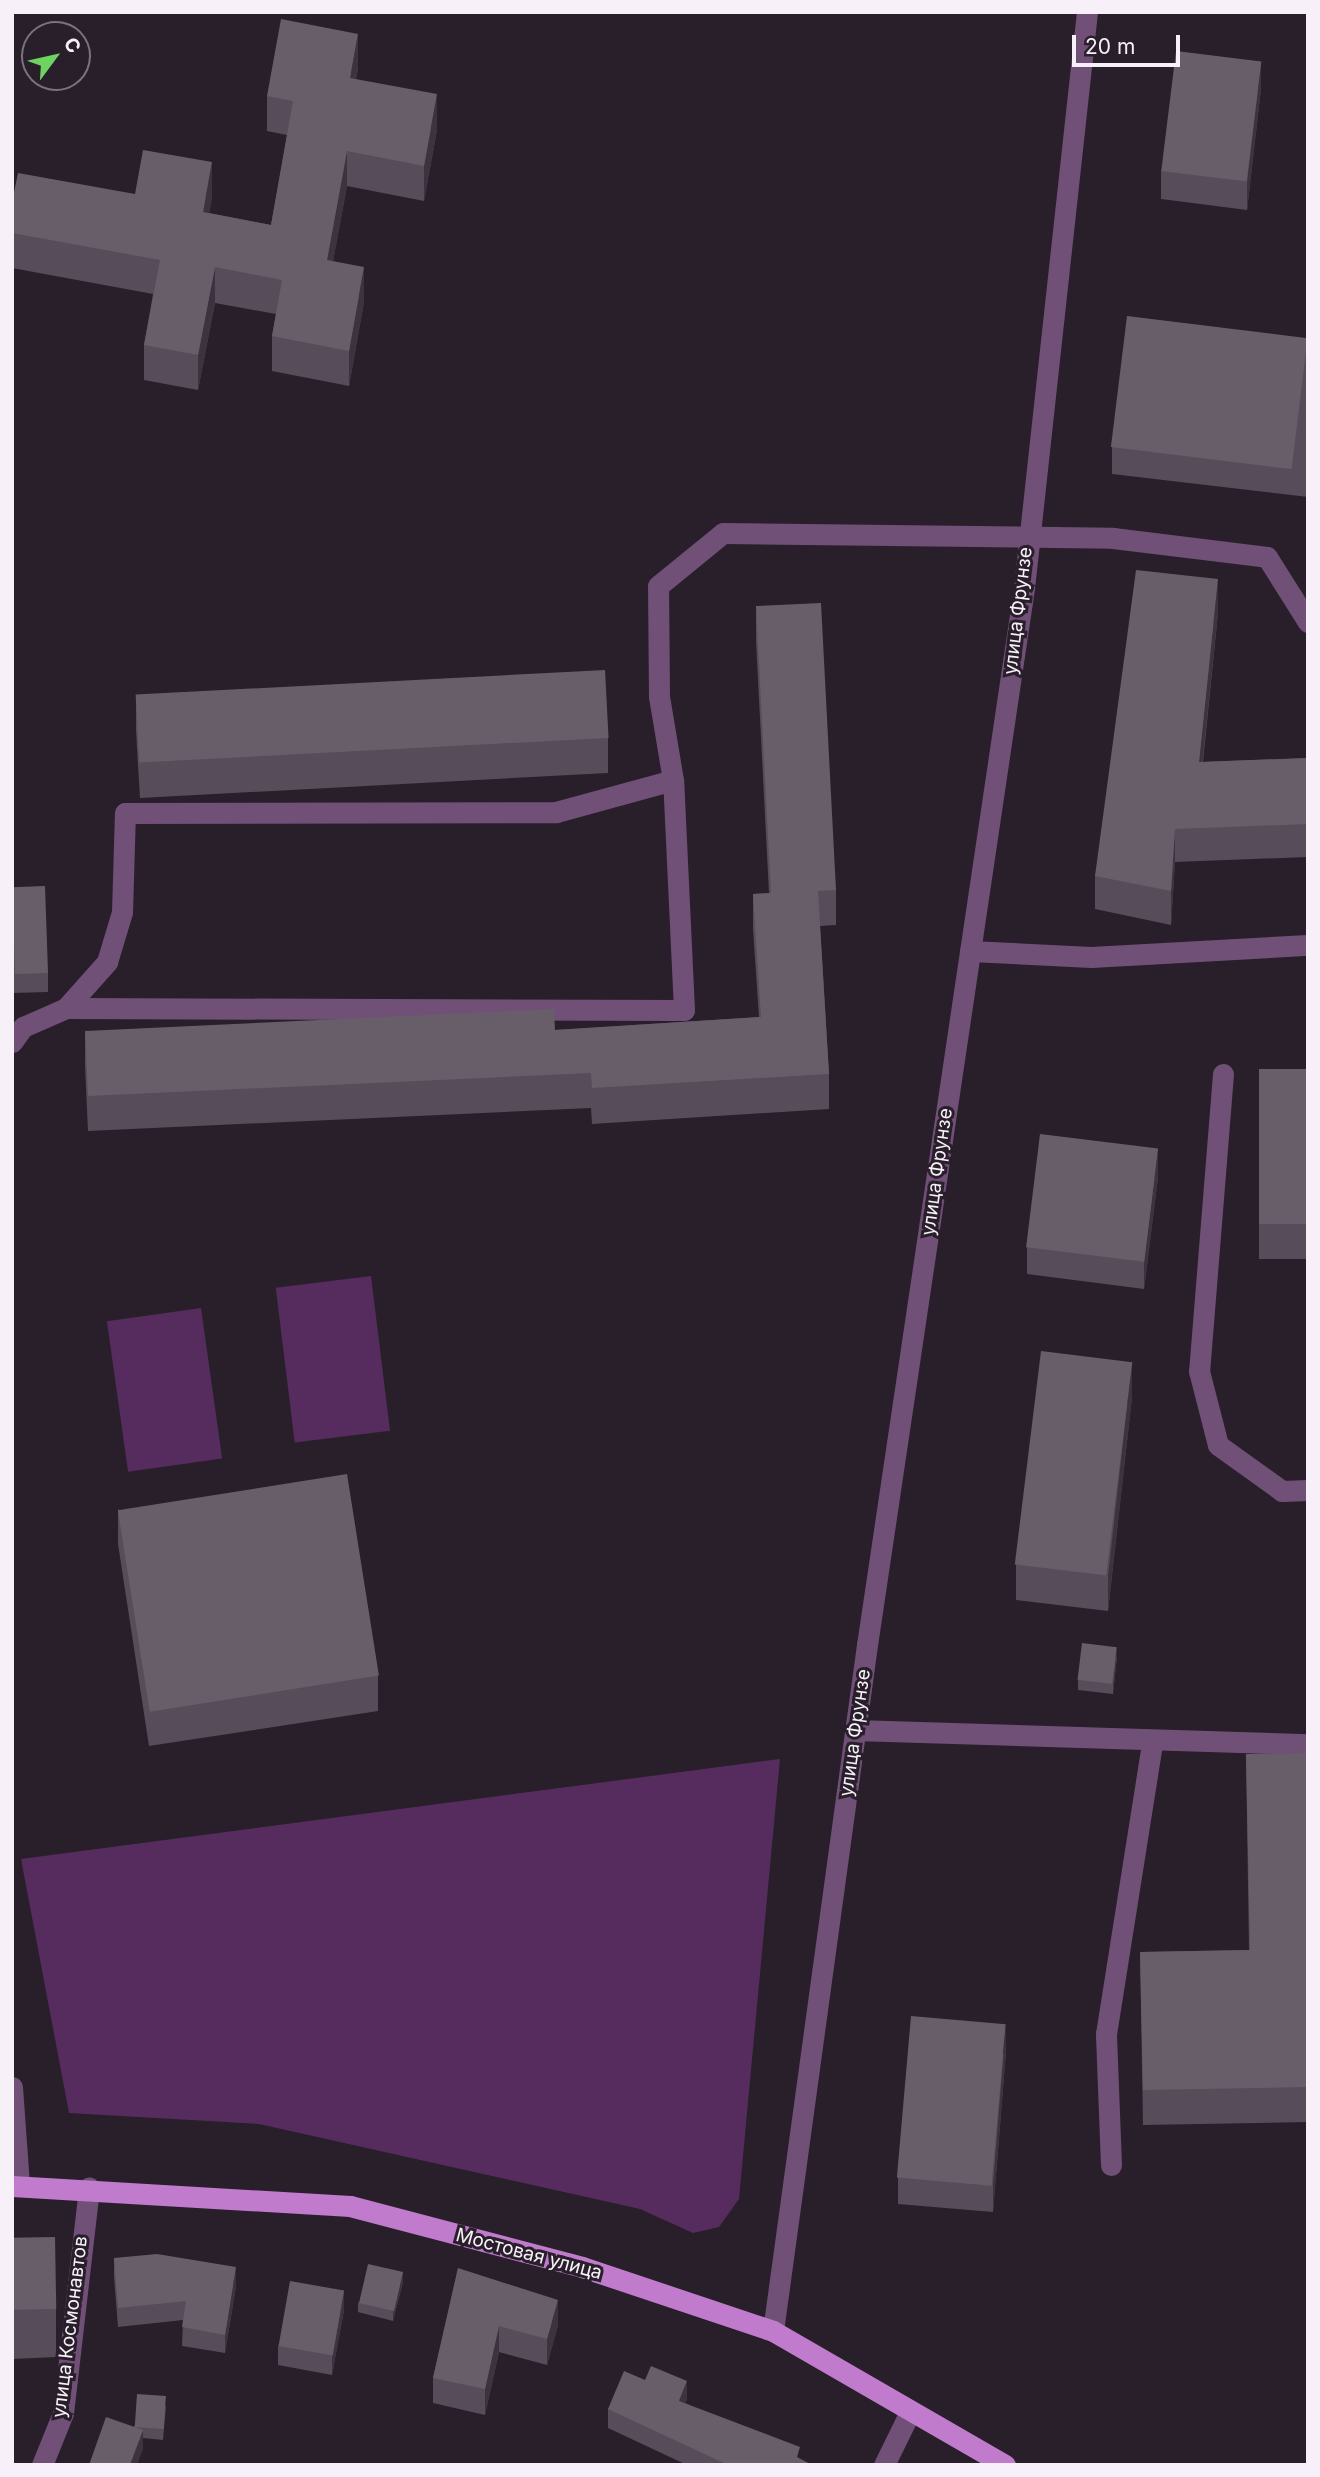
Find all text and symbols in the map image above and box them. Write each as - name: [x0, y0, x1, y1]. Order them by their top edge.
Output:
- north arrow: [21, 21, 91, 91]
- scale bar: [1075, 21, 1184, 65]
- text: С: [59, 33, 86, 58]
- text: 20 m: [1085, 34, 1135, 59]
- street label: улица Фрунзе: [999, 546, 1037, 676]
- street label: улица Фрунзе: [917, 1107, 957, 1237]
- street label: улица Фрунзе: [835, 1668, 875, 1798]
- street label: Мостовая улица: [453, 2223, 605, 2285]
- street label: улица Космонавтов: [48, 2235, 92, 2419]

